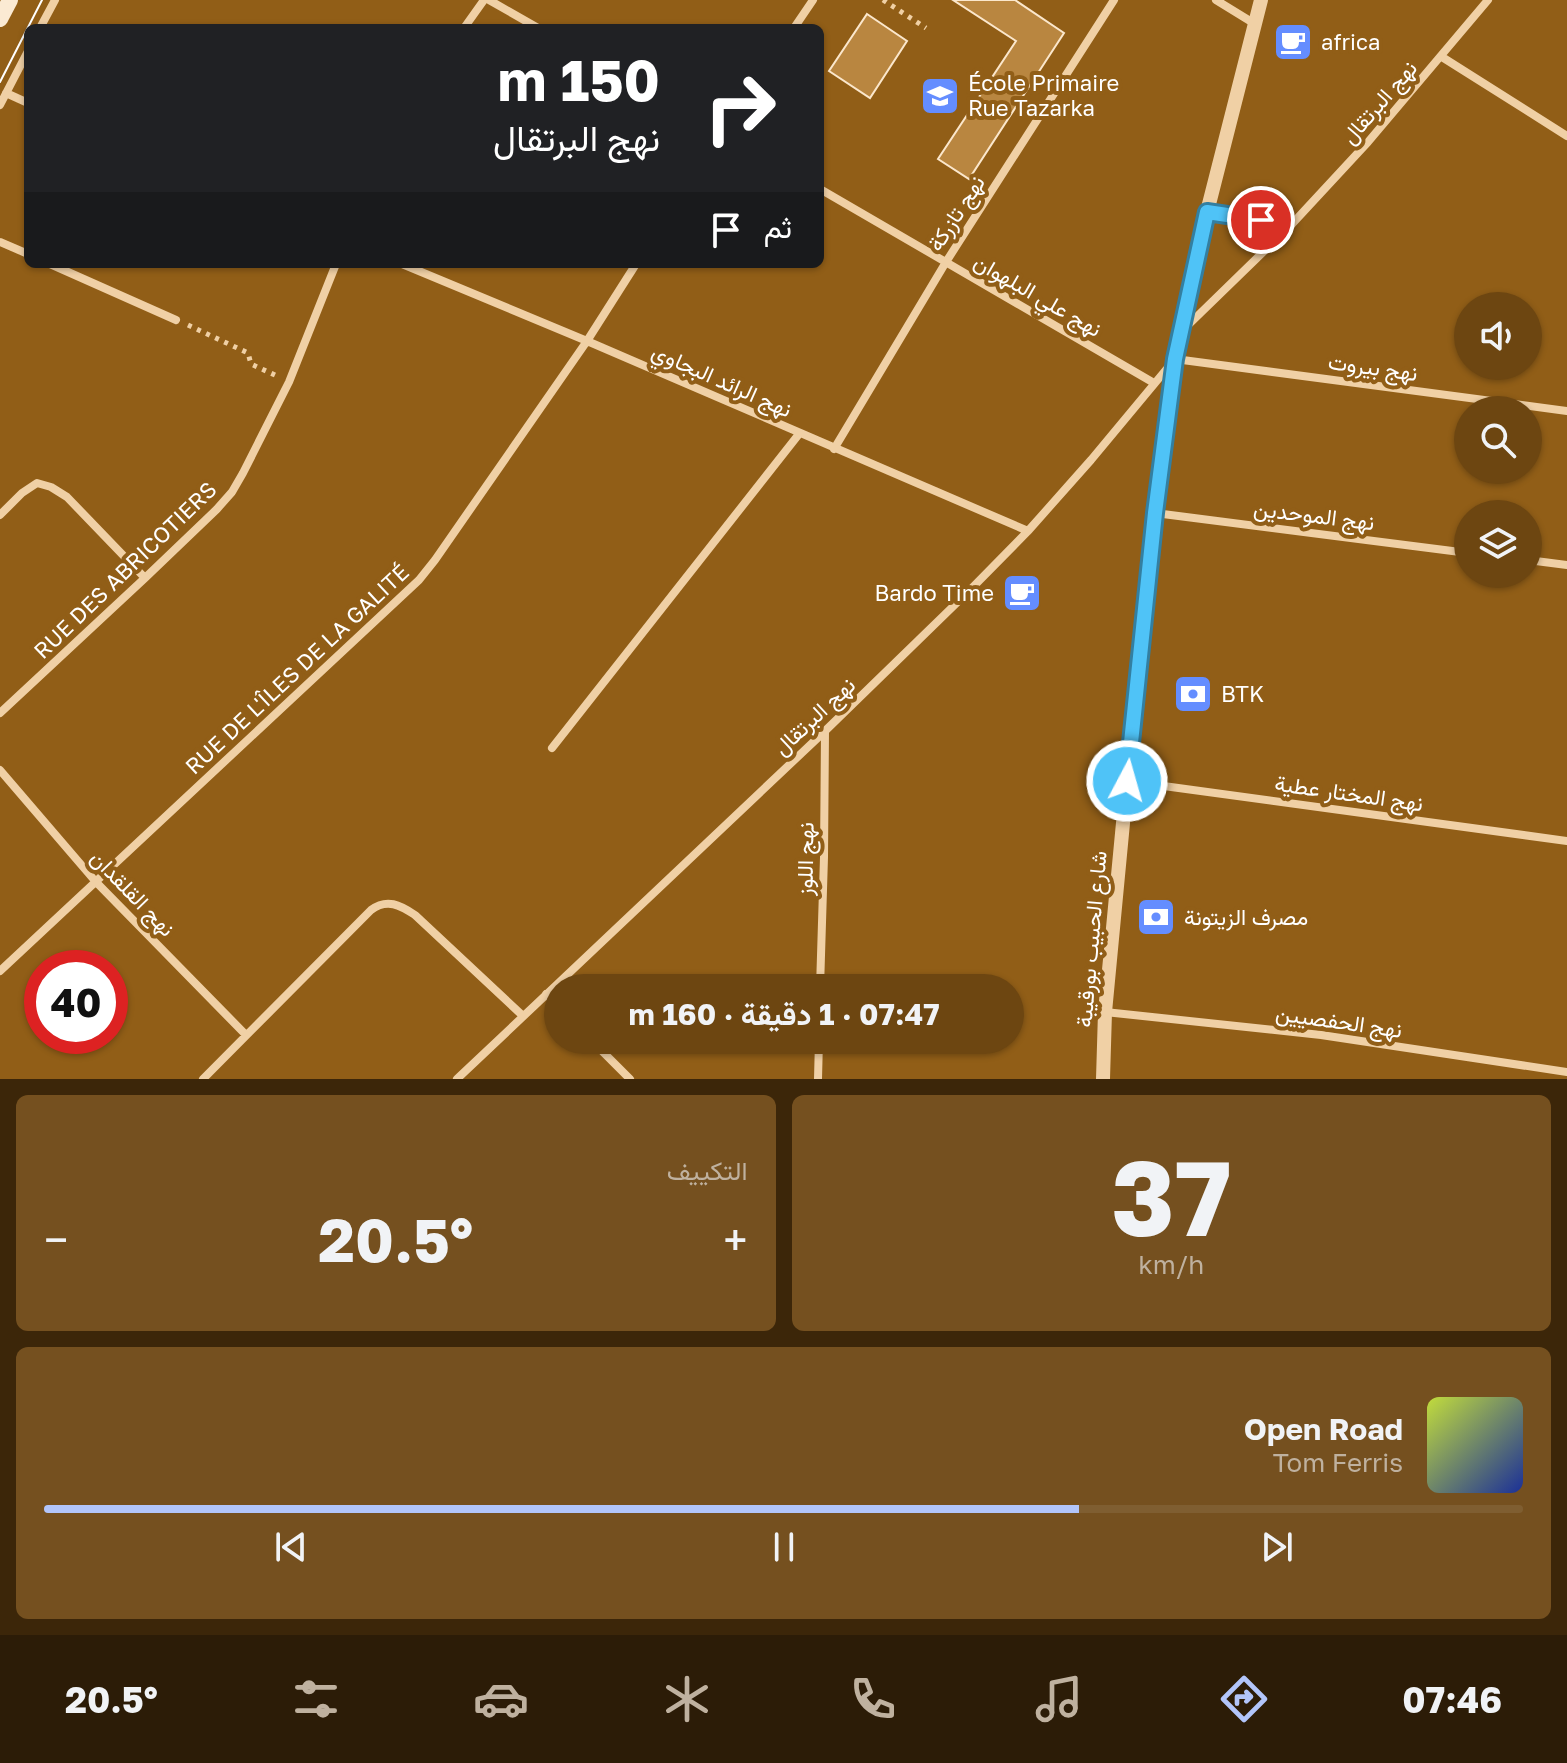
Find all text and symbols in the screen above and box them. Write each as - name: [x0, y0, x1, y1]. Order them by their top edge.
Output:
- cafe icon: africa: [1272, 21, 1314, 63]
- place label: africa: [1321, 28, 1380, 55]
- text: 150 m: [498, 46, 660, 113]
- street label: نهج البرتقال: [1335, 54, 1424, 150]
- icon: right: [688, 56, 792, 160]
- place label: École Primaire Rue Tazarka: [968, 69, 1119, 121]
- school or university icon: École Primaire Rue Tazarka: [919, 75, 961, 117]
- text: نهج البرتقال: [493, 116, 660, 159]
- street label: نهج تازركة: [921, 170, 992, 257]
- pin: [1227, 186, 1295, 254]
- icon: arrive: [1239, 198, 1283, 242]
- icon: arrive: [704, 208, 748, 252]
- text: ثم: [764, 209, 792, 245]
- street label: نهج علي البلهوان: [967, 247, 1107, 347]
- map controls: [1454, 292, 1542, 588]
- button: sound: [1454, 292, 1542, 380]
- street label: نهج الرائد البجاوي: [646, 337, 796, 428]
- street label: نهج بيروت: [1326, 347, 1420, 388]
- button: search: [1454, 396, 1542, 484]
- street label: RUE DES ABRICOTIERS: [28, 475, 222, 664]
- street label: نهج الموحدين: [1252, 494, 1376, 537]
- button: layers: [1454, 500, 1542, 588]
- street label: RUE DE L'ÎLES DE LA GALITÉ: [179, 558, 414, 779]
- cafe icon: Bardo Time: [1001, 572, 1043, 614]
- place label: Bardo Time: [874, 579, 994, 606]
- street label: نهج البرتقال: [767, 671, 862, 762]
- bank icon: BTK: [1172, 673, 1214, 715]
- place label: BTK: [1221, 680, 1264, 707]
- position arrow: [1085, 739, 1169, 823]
- street label: نهج المختار عطية: [1273, 769, 1425, 818]
- street label: نهج اللوز: [790, 822, 821, 897]
- street label: نهج القلقدان: [84, 844, 181, 943]
- street label: شارع الحبيب بورقيبة: [1069, 850, 1114, 1029]
- bank icon: مصرف الزيتونة: [1135, 896, 1177, 938]
- place label: مصرف الزيتونة: [1184, 903, 1308, 931]
- speed limit sign: 40: [24, 950, 128, 1054]
- text: 07:47 · 1 دقيقة · 160 m: [628, 996, 940, 1032]
- street label: نهج الحفصيين: [1274, 998, 1404, 1045]
- text: 37: [1111, 1134, 1231, 1259]
- text: التكييف: [667, 1155, 748, 1186]
- text: 20.5°: [318, 1203, 473, 1275]
- text: −: [44, 1213, 68, 1266]
- text: +: [723, 1213, 748, 1266]
- text: km/h: [1138, 1249, 1204, 1280]
- text: Open Road: [1244, 1411, 1403, 1447]
- text: Tom Ferris: [1273, 1447, 1403, 1478]
- icon: previous: [269, 1525, 313, 1569]
- icon: pause: [762, 1525, 806, 1569]
- icon: next: [1255, 1525, 1299, 1569]
- icon: filters: [288, 1671, 344, 1727]
- icon: car: [473, 1671, 529, 1727]
- icon: climate: [659, 1671, 715, 1727]
- icon: phone: [845, 1671, 901, 1727]
- icon: music: [1031, 1671, 1087, 1727]
- icon: directions: [1216, 1671, 1272, 1727]
- text: 20.5°: [65, 1678, 158, 1721]
- text: 07:46: [1402, 1678, 1502, 1721]

